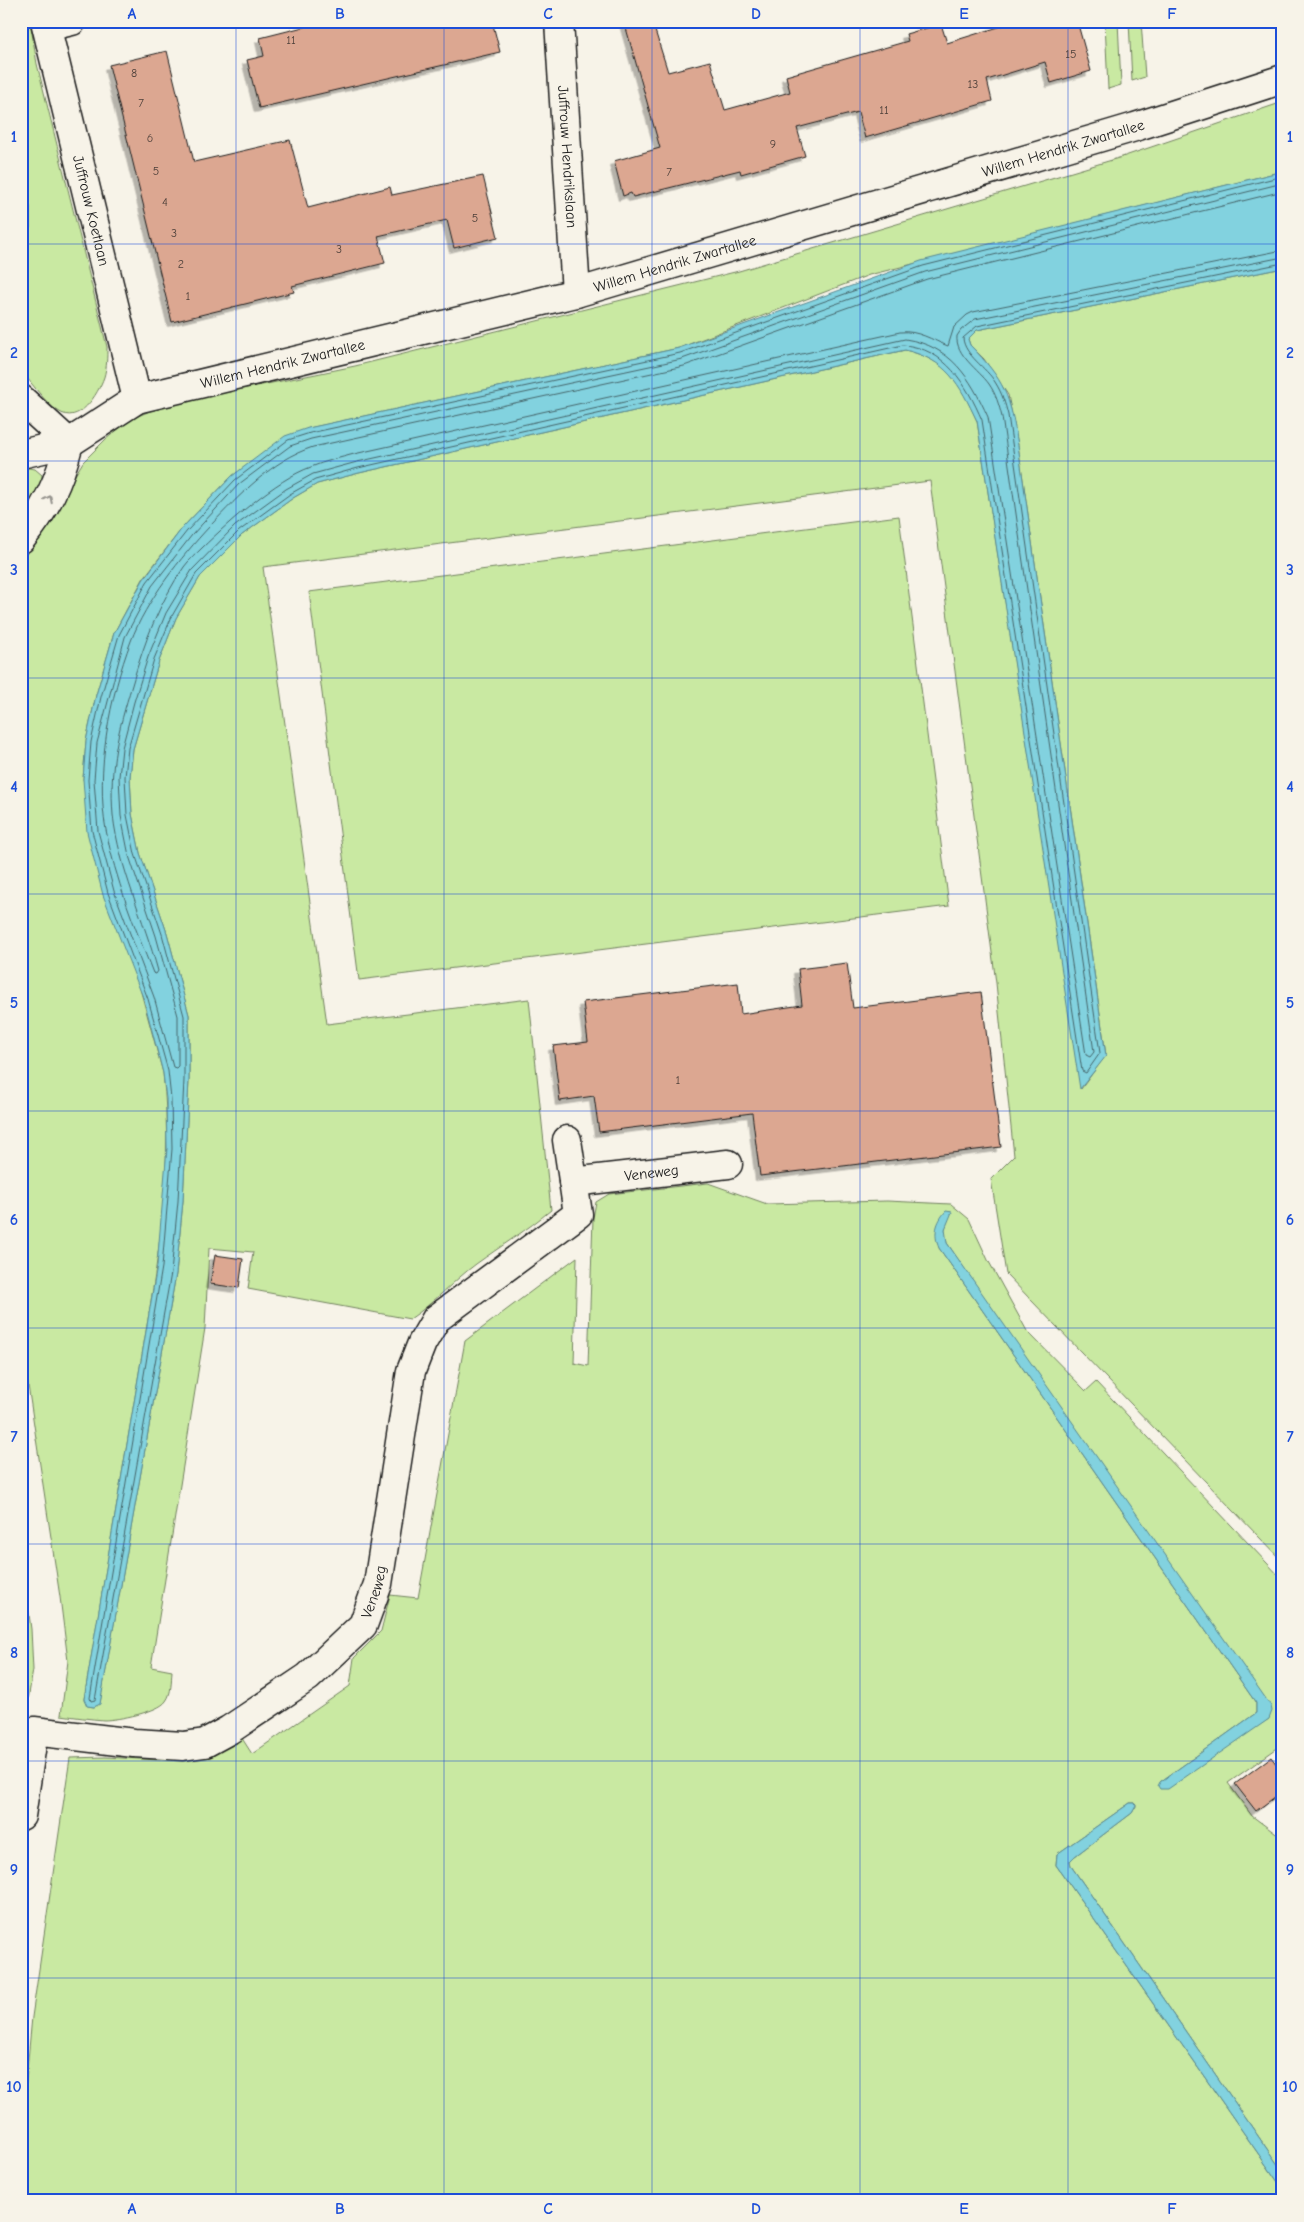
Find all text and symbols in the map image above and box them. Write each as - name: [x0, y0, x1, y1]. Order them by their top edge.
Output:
- text: A: [128, 5, 137, 23]
- text: B: [335, 5, 345, 23]
- text: C: [543, 5, 553, 23]
- text: D: [751, 5, 761, 23]
- text: E: [959, 5, 969, 23]
- text: F: [1167, 5, 1177, 23]
- house number: 11: [286, 33, 296, 47]
- house number: 15: [1065, 47, 1077, 61]
- house number: 8: [131, 66, 137, 80]
- house number: 13: [968, 77, 978, 91]
- street label: Juffrouw Hendrikslaan: [554, 85, 581, 229]
- house number: 7: [138, 96, 144, 110]
- house number: 11: [879, 103, 889, 117]
- street label: Willem Hendrik Zwartallee: [980, 115, 1147, 181]
- text: 1: [11, 128, 17, 146]
- text: 1: [1287, 128, 1293, 146]
- house number: 6: [147, 131, 153, 145]
- house number: 9: [770, 137, 776, 151]
- street label: Juffrouw Koetlaan: [69, 153, 113, 268]
- house number: 5: [153, 164, 159, 178]
- house number: 7: [666, 165, 672, 179]
- house number: 4: [162, 195, 168, 209]
- house number: 5: [472, 211, 478, 225]
- house number: 3: [171, 226, 177, 240]
- street label: Willem Hendrik Zwartallee: [591, 231, 759, 296]
- house number: 3: [336, 242, 342, 256]
- house number: 2: [178, 257, 184, 271]
- house number: 1: [186, 289, 191, 303]
- street label: Willem Hendrik Zwartallee: [199, 335, 367, 392]
- text: 2: [10, 344, 18, 362]
- text: 2: [1286, 344, 1294, 362]
- one-way arrow: [43, 495, 53, 504]
- text: 3: [10, 561, 18, 579]
- text: 3: [1286, 561, 1294, 579]
- text: 4: [10, 778, 18, 796]
- text: 4: [1286, 778, 1294, 796]
- text: 5: [10, 994, 18, 1012]
- text: 5: [1286, 994, 1294, 1012]
- house number: 1: [676, 1073, 681, 1087]
- street label: Veneweg: [623, 1161, 680, 1185]
- text: 6: [10, 1211, 18, 1229]
- text: 6: [1286, 1211, 1294, 1229]
- text: 7: [10, 1428, 18, 1446]
- text: 7: [1286, 1428, 1294, 1446]
- street label: Veneweg: [357, 1564, 390, 1621]
- text: 8: [10, 1644, 18, 1662]
- text: 8: [1286, 1644, 1294, 1662]
- text: 9: [10, 1861, 18, 1879]
- text: 9: [1286, 1861, 1294, 1879]
- text: 10: [6, 2078, 22, 2096]
- text: 10: [1282, 2078, 1298, 2096]
- text: A: [128, 2200, 137, 2218]
- text: B: [335, 2200, 345, 2218]
- text: C: [543, 2200, 553, 2218]
- text: D: [751, 2200, 761, 2218]
- text: E: [959, 2200, 969, 2218]
- text: F: [1167, 2200, 1177, 2218]

